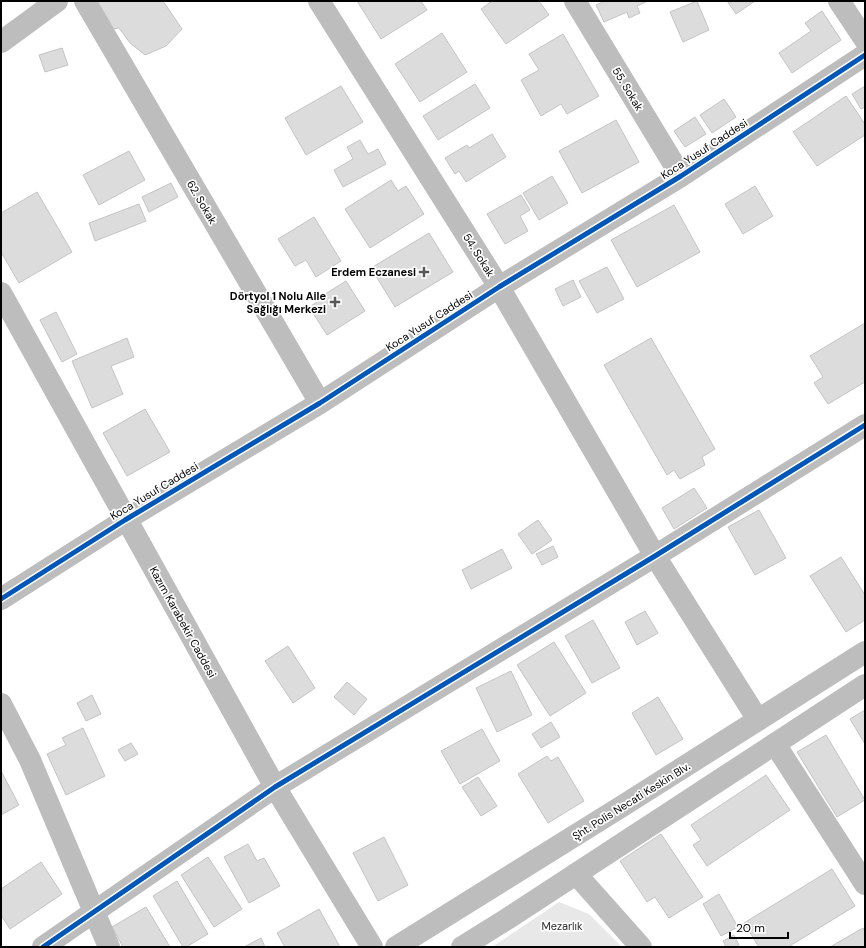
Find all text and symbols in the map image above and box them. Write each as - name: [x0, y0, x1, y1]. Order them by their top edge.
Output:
- street label: 55. Sokak: [610, 65, 647, 114]
- street label: Koca Yusuf Caddesi: [658, 116, 750, 182]
- street label: 62. Sokak: [184, 178, 220, 227]
- street label: 54. Sokak: [460, 231, 498, 280]
- place label: Erdem Eczanesi: [331, 265, 416, 279]
- marker: Erdem Eczanesi: [419, 267, 429, 277]
- street label: Koca Yusuf Caddesi: [383, 288, 475, 354]
- place label: Dörtyol 1 Nolu Aile Sağlığı Merkezi: [230, 289, 326, 316]
- marker: Dörtyol 1 Nolu Aile Sağlığı Merkezi: [329, 296, 341, 308]
- street label: Koca Yusuf Caddesi: [107, 459, 201, 523]
- street label: Kazım Karabekir Caddesi: [147, 564, 219, 680]
- street label: Şht. Polis Necati Keskin Blv.: [570, 759, 692, 843]
- scale bar: [730, 914, 788, 940]
- park label: Mezarlık: [541, 919, 583, 933]
- text: 20 m: [736, 920, 765, 936]

